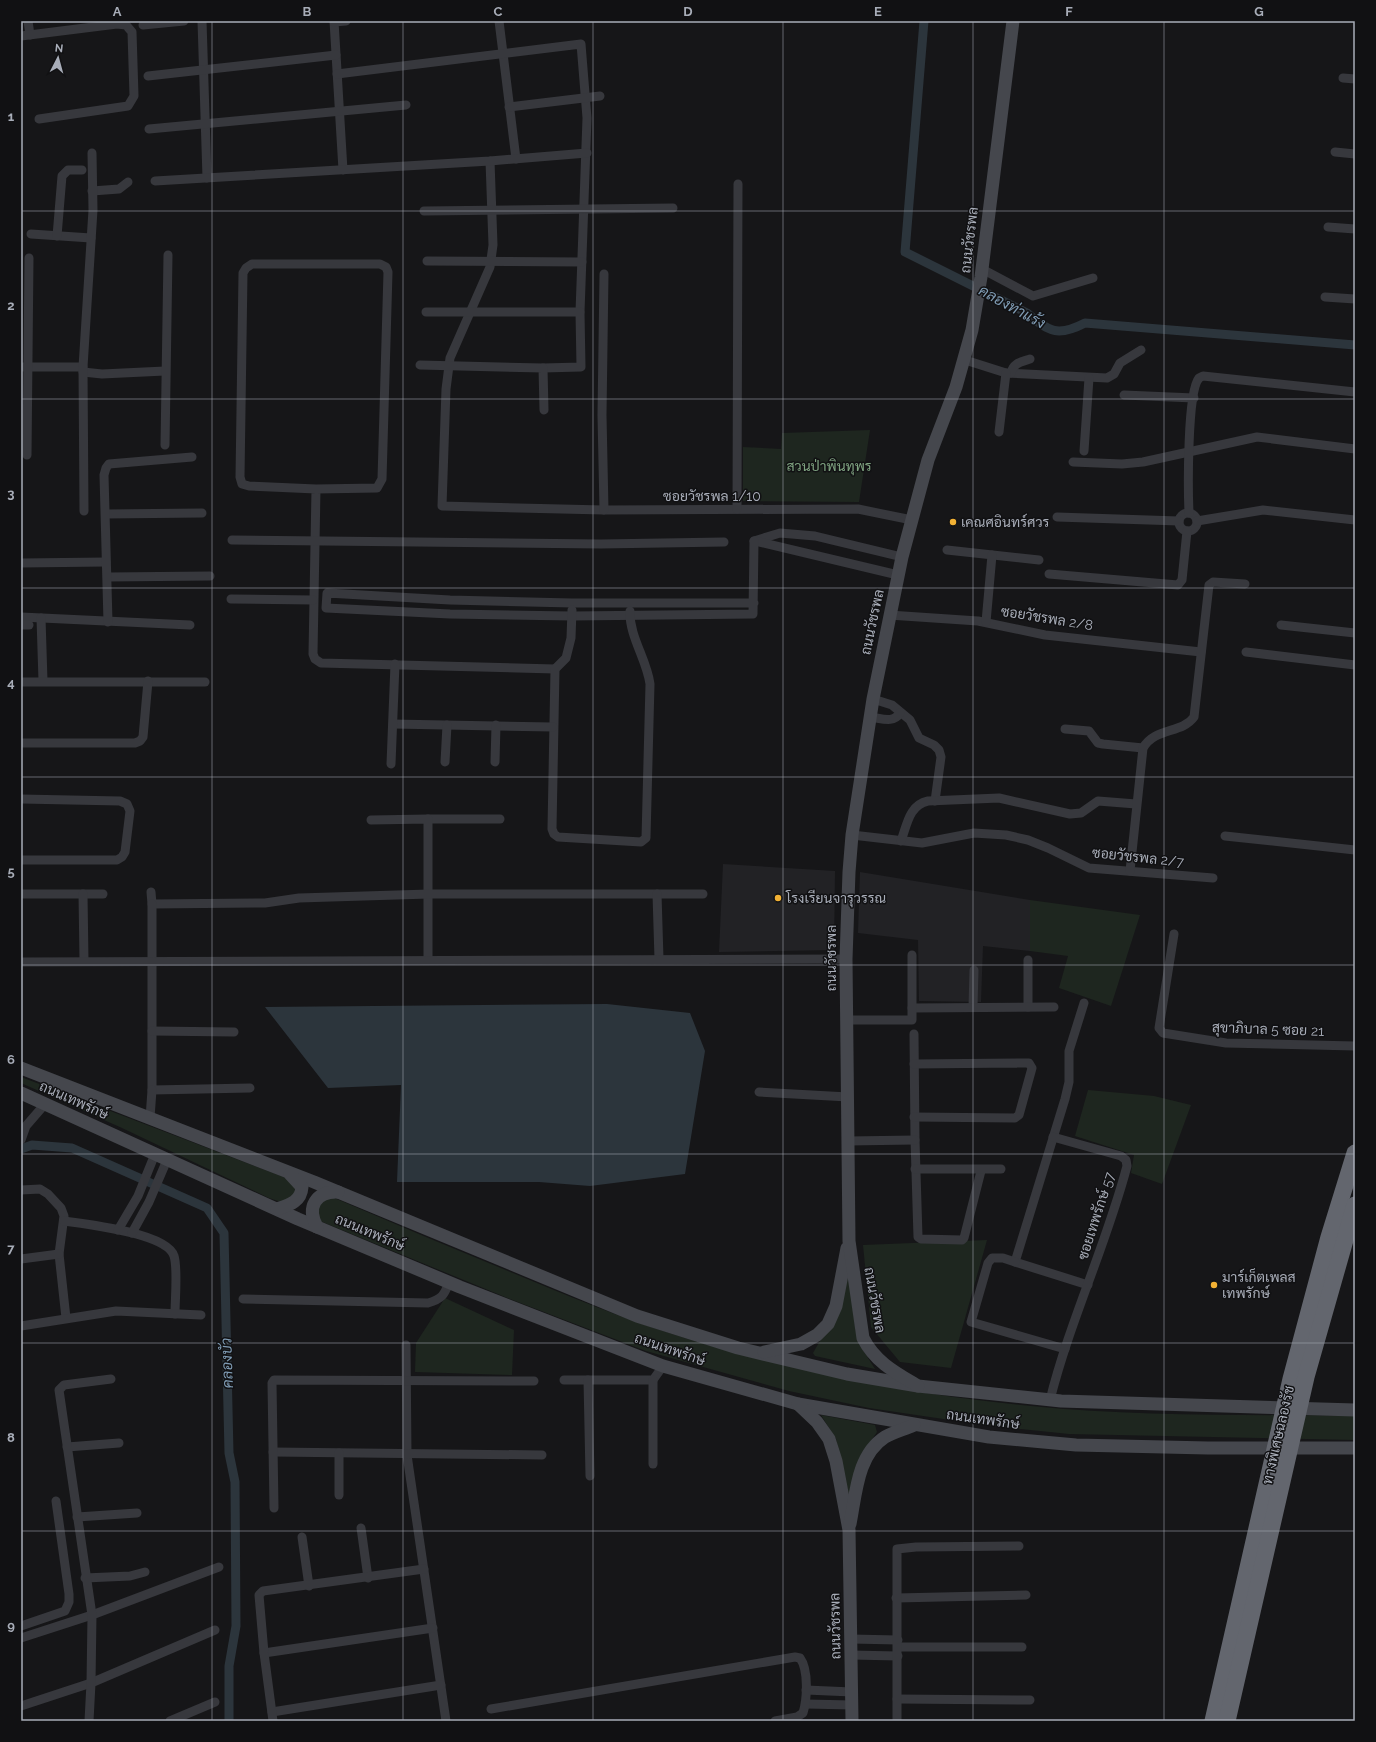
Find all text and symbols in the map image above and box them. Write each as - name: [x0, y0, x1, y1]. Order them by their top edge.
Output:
- text: A: [113, 4, 122, 19]
- text: B: [303, 4, 312, 19]
- text: C: [494, 4, 503, 19]
- text: D: [683, 4, 693, 19]
- text: E: [874, 4, 882, 19]
- text: F: [1065, 4, 1073, 19]
- text: G: [1254, 4, 1264, 19]
- north arrow: [38, 38, 78, 78]
- text: N: [54, 42, 64, 55]
- text: 1: [8, 109, 15, 124]
- street label: ถนนวัชรพล: [957, 206, 981, 274]
- water label: คลองท่าแร้ง: [976, 280, 1049, 333]
- text: 2: [7, 298, 15, 313]
- park label: สวนป่าพินทุพร: [786, 458, 872, 476]
- text: 3: [7, 486, 15, 501]
- street label: ซอยวัชรพล 1/10: [663, 488, 761, 504]
- place label: เคณศอินทร์ศวร: [961, 513, 1050, 530]
- marker: เคณศอินทร์ศวร: [948, 517, 958, 527]
- street label: ถนนวัชรพล: [857, 588, 887, 656]
- street label: ซอยวัชรพล 2/8: [1000, 603, 1094, 633]
- text: 4: [7, 675, 15, 690]
- street label: ซอยวัชรพล 2/7: [1091, 844, 1185, 870]
- text: 5: [7, 864, 15, 879]
- place label: โรงเรียนจารุวรรณ: [785, 889, 886, 908]
- marker: โรงเรียนจารุวรรณ: [773, 893, 783, 903]
- street label: ถนนวัชรพล: [823, 925, 839, 991]
- street label: สุขาภิบาล 5 ซอย 21: [1212, 1019, 1324, 1041]
- text: 6: [7, 1052, 15, 1067]
- street label: ถนนเทพรักษ์: [37, 1077, 112, 1123]
- street label: ซอยเทพรักษ์ 57: [1073, 1169, 1118, 1262]
- street label: ถนนเทพรักษ์: [333, 1209, 408, 1254]
- text: 7: [7, 1241, 15, 1256]
- street label: ถนนวัชรพล: [861, 1266, 889, 1334]
- place label: มาร์เก็ตเพลส เทพรักษ์: [1222, 1268, 1296, 1301]
- marker: มาร์เก็ตเพลส เทพรักษ์: [1209, 1280, 1219, 1290]
- street label: ถนนเทพรักษ์: [632, 1328, 708, 1369]
- water label: คลองบัว: [217, 1337, 237, 1389]
- street label: ทางพิเศษฉลองรัช: [1259, 1384, 1297, 1486]
- street label: ถนนเทพรักษ์: [945, 1405, 1021, 1432]
- text: 8: [7, 1430, 15, 1445]
- street label: ถนนวัชรพล: [826, 1593, 844, 1659]
- text: 9: [7, 1618, 15, 1633]

